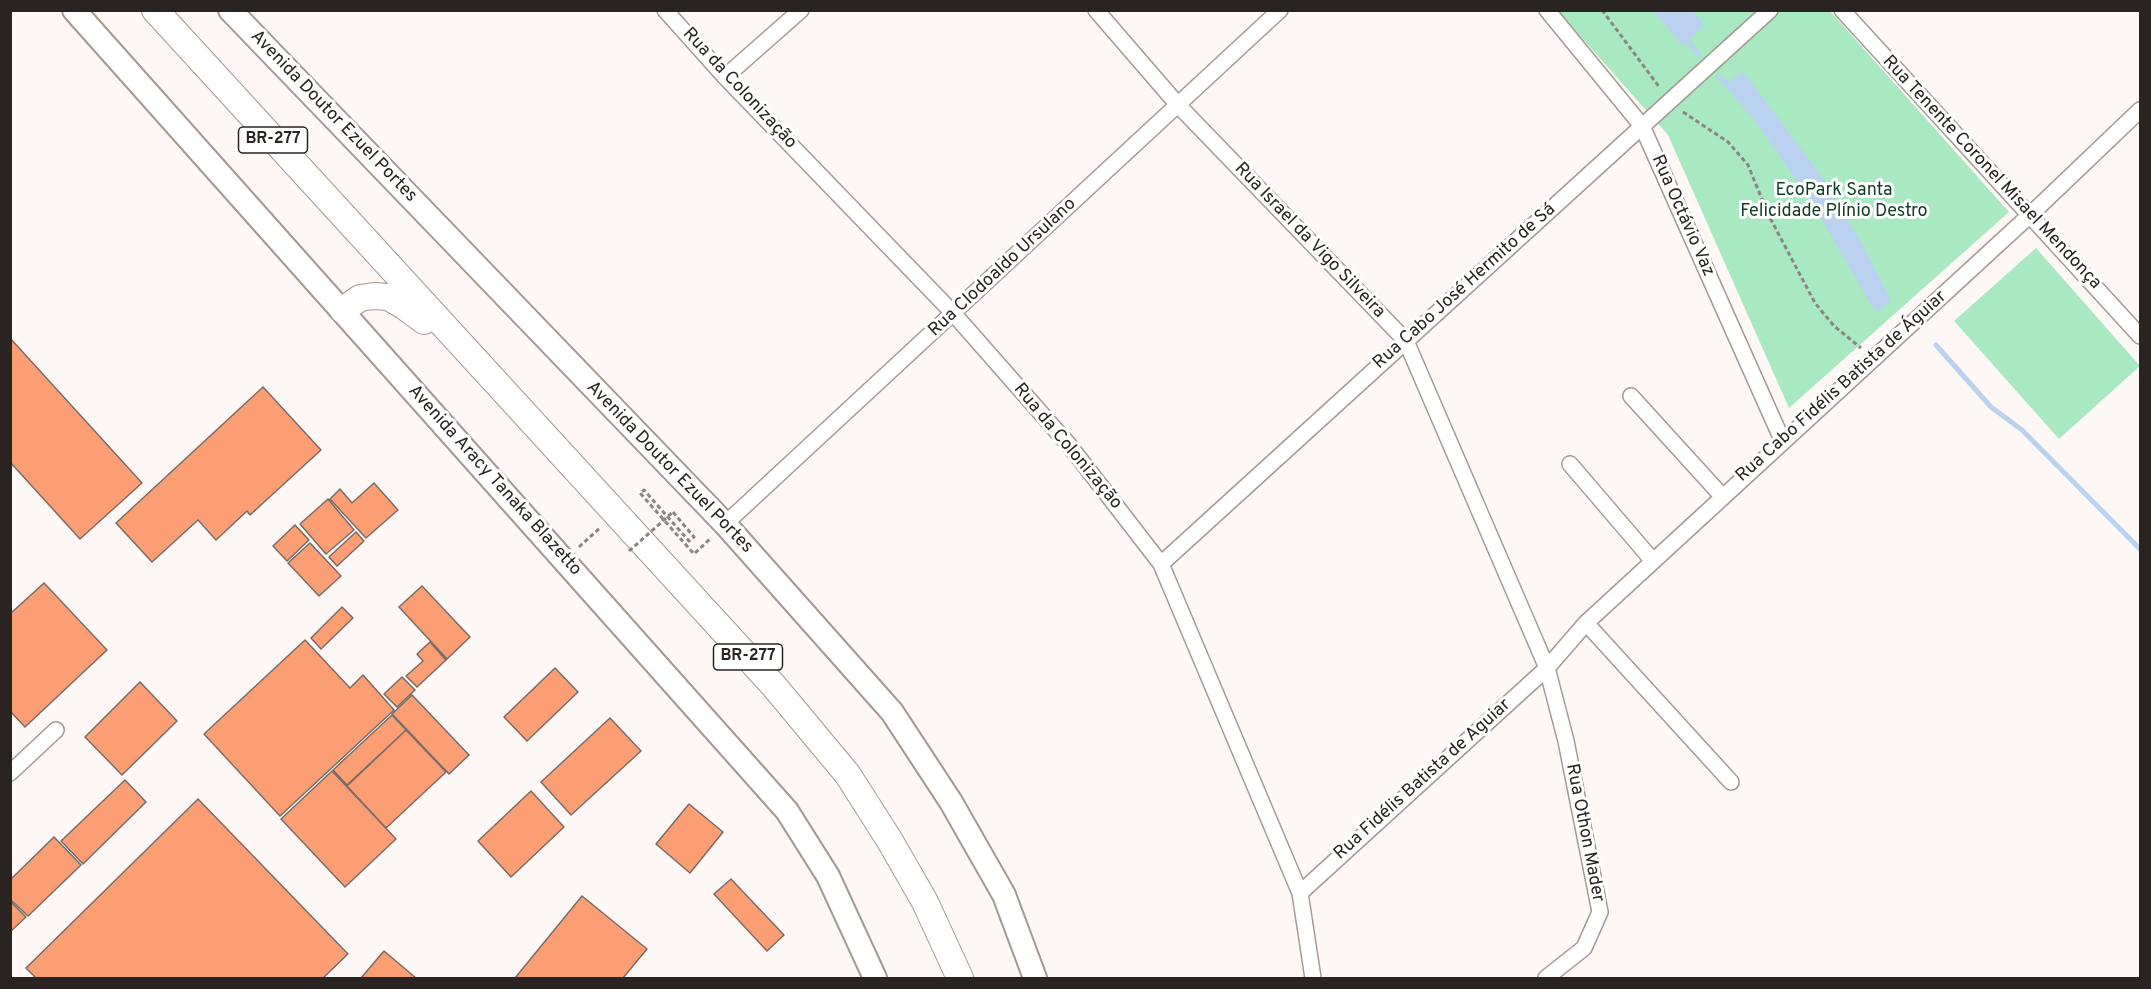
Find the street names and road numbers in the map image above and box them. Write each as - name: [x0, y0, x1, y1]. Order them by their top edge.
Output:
- street label: Rua da Colonização: [677, 24, 801, 154]
- street label: Avenida Doutor Ezuel Portes: [245, 27, 421, 207]
- street label: Rua Tenente Coronel Misael Mendonça: [1877, 52, 2105, 294]
- road number: BR-277: [238, 127, 308, 153]
- street label: Rua Octávio Vaz: [1646, 152, 1718, 280]
- street label: Rua Israel da Vigo Silveira: [1229, 159, 1389, 323]
- street label: Rua Clodoaldo Ursulano: [925, 194, 1081, 342]
- street label: Rua Cabo José Hermito de Sá: [1369, 199, 1561, 375]
- street label: Rua Cabo Fidélis Batista de Águiar: [1732, 287, 1952, 487]
- street label: Avenida Doutor Ezuel Portes: [581, 378, 757, 558]
- street label: Rua da Colonização: [1008, 380, 1126, 514]
- street label: Avenida Aracy Tanaka Blazetto: [403, 381, 585, 581]
- road number: BR-277: [714, 644, 783, 670]
- street label: Rua Fidélis Batista de Aguiar: [1330, 695, 1516, 865]
- street label: Rua Othon Mader: [1560, 762, 1608, 904]

